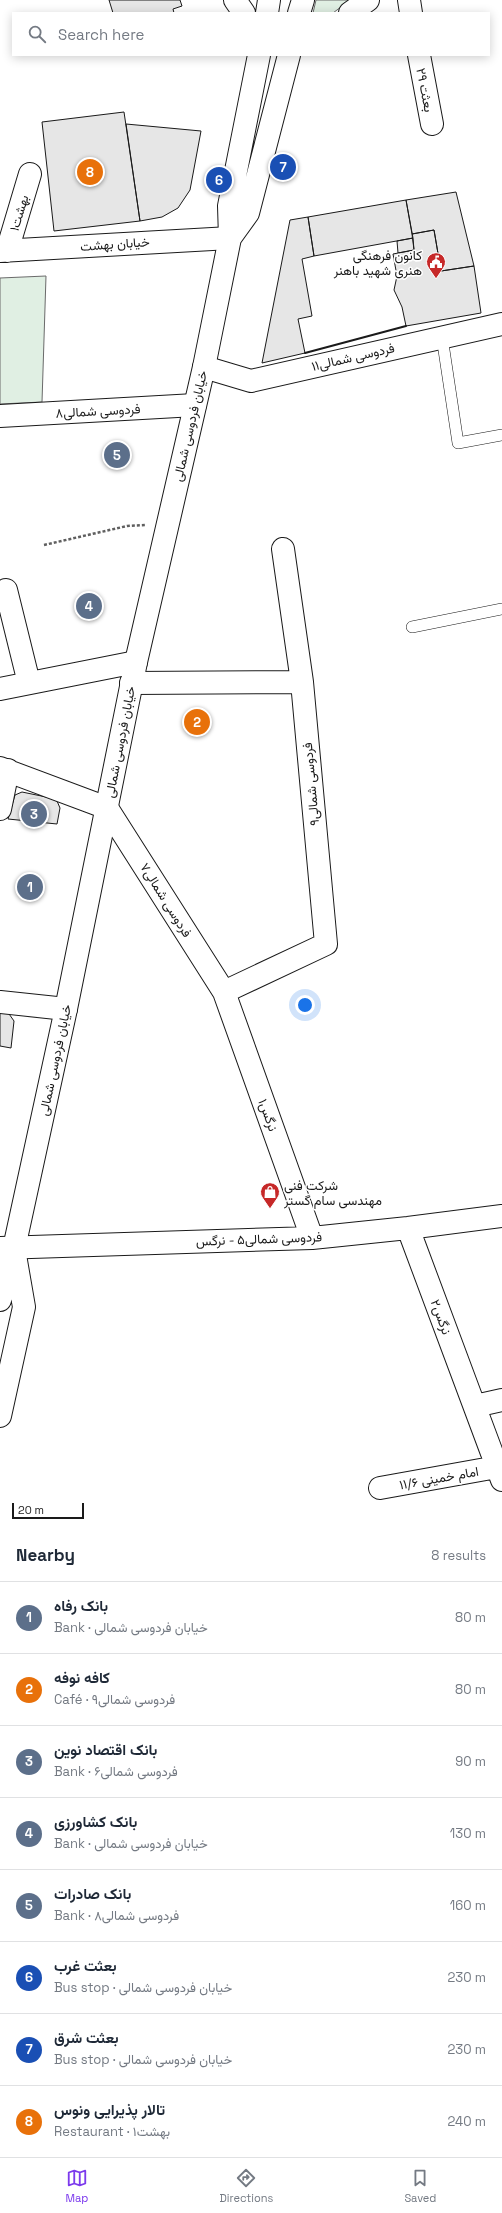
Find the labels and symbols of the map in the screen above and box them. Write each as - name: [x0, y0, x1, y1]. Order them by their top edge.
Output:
- street label: بعثت ۲۹: [412, 67, 438, 114]
- pin: 7: [270, 152, 296, 182]
- pin: 8: [77, 157, 103, 187]
- pin: 6: [206, 165, 232, 195]
- street label: بهشت۱: [5, 193, 33, 233]
- street label: خیابان بهشت: [80, 233, 151, 255]
- place label: کانون فرهنگی هنری شهید باهنر: [333, 247, 422, 279]
- public building icon: کانون فرهنگی هنری شهید باهنر: [425, 251, 447, 279]
- street label: فردوسی شمالی۱۱: [310, 339, 396, 375]
- street label: خیابان فردوسی شمالی: [169, 369, 211, 483]
- street label: فردوسی شمالی۸: [55, 400, 141, 422]
- pin: 5: [104, 440, 130, 470]
- pin: 4: [76, 591, 102, 621]
- street label: خیابان فردوسی شمالی: [101, 684, 139, 799]
- pin: 2: [184, 707, 210, 737]
- street label: فردوسی شمالی۹: [299, 742, 323, 826]
- pin: 3: [21, 799, 47, 829]
- street label: فردوسی شمالی۷: [136, 859, 196, 941]
- pin: 1: [17, 872, 43, 902]
- your location: [295, 995, 315, 1015]
- street label: خیابان فردوسی شمالی: [35, 1002, 75, 1117]
- street label: نرگس۱: [254, 1097, 282, 1134]
- place label: شرکت فنی مهندسی سام گستر: [283, 1177, 382, 1209]
- shop icon: شرکت فنی مهندسی سام گستر: [259, 1181, 281, 1209]
- street label: فردوسی شمالی۵ - نرگس: [196, 1228, 322, 1250]
- street label: نرگس۲: [427, 1297, 455, 1337]
- street label: امام خمینی ۱۱/۶: [398, 1463, 480, 1493]
- scale bar: [12, 1501, 84, 1520]

